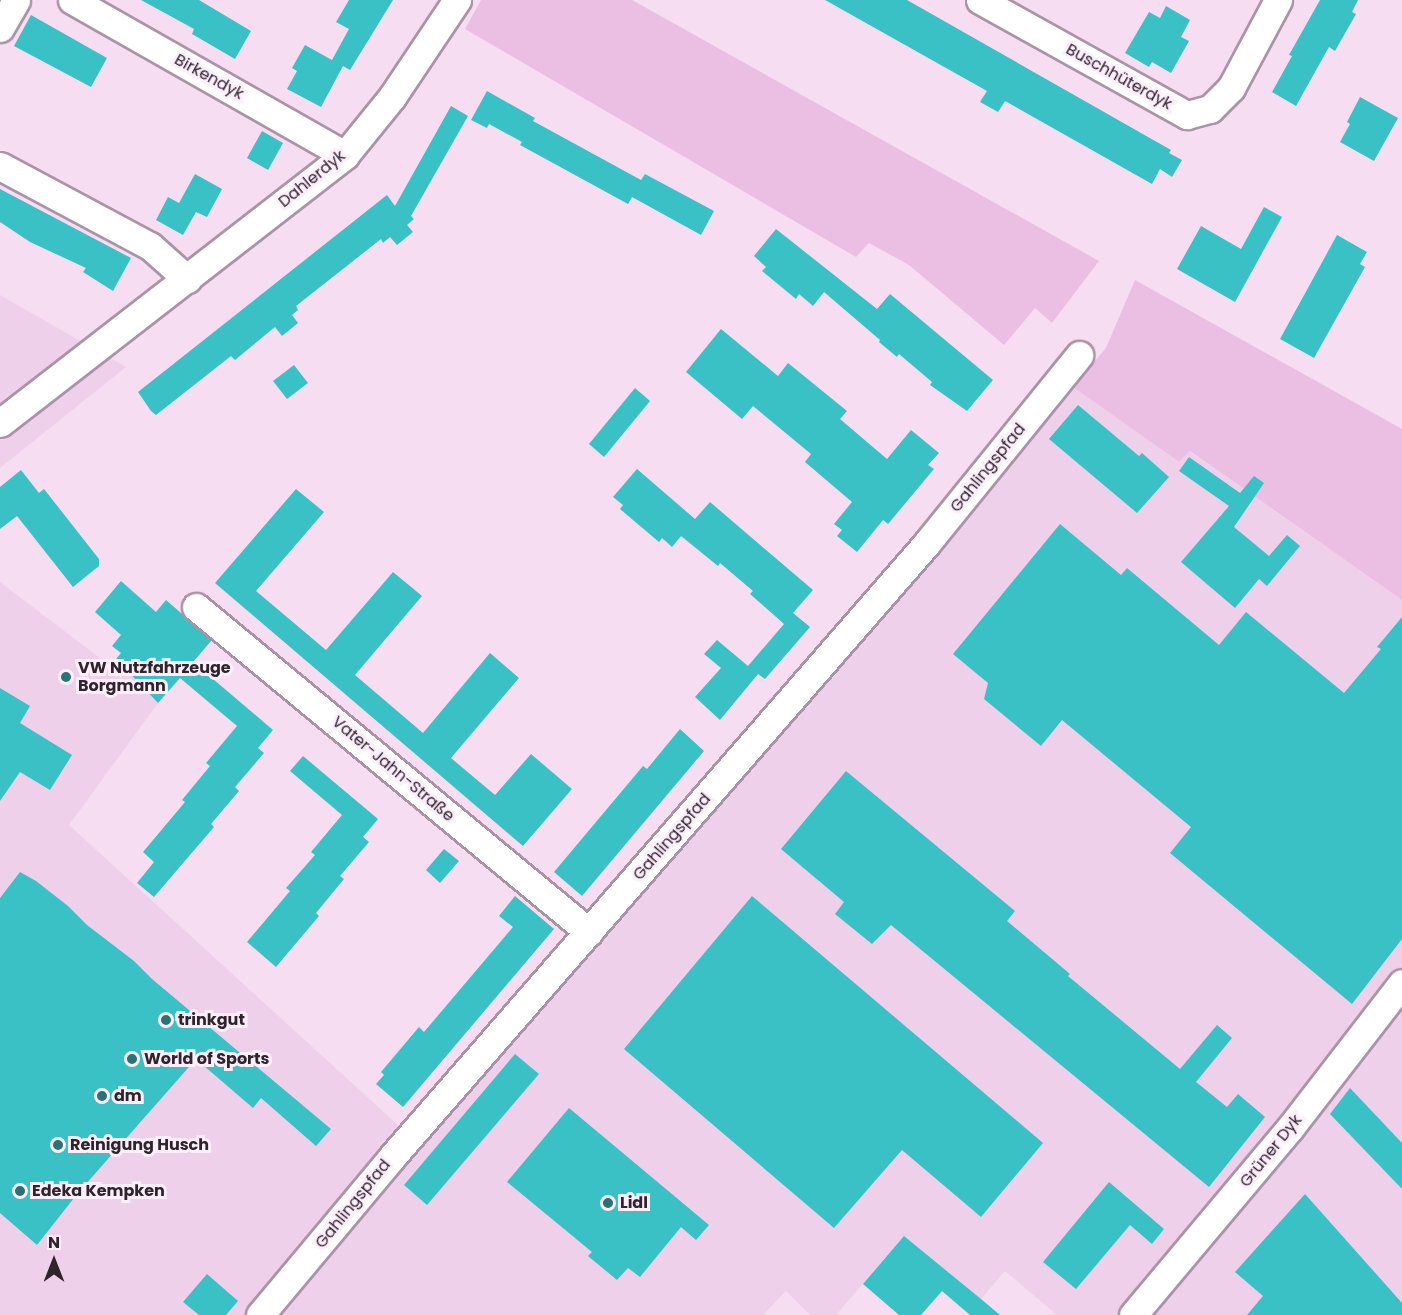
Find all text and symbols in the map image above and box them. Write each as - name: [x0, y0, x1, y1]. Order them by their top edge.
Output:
- street label: Buschhüterdyk: [1062, 40, 1176, 114]
- street label: Birkendyk: [171, 50, 247, 104]
- street label: Dahlerdyk: [275, 146, 349, 212]
- street label: Gahlingspfad: [946, 420, 1030, 516]
- place label: VW Nutzfahrzeuge Borgmann: [78, 658, 231, 696]
- marker: VW Nutzfahrzeuge Borgmann: [59, 670, 73, 684]
- street label: Vater-Jahn-Straße: [328, 712, 458, 826]
- street label: Gahlingspfad: [629, 790, 715, 884]
- place label: trinkgut: [178, 1010, 245, 1030]
- marker: trinkgut: [159, 1013, 173, 1027]
- place label: World of Sports: [144, 1049, 269, 1069]
- marker: World of Sports: [125, 1052, 139, 1066]
- place label: dm: [114, 1086, 142, 1106]
- marker: dm: [95, 1089, 109, 1103]
- street label: Grüner Dyk: [1236, 1111, 1306, 1191]
- place label: Reinigung Husch: [70, 1135, 209, 1155]
- marker: Reinigung Husch: [51, 1138, 65, 1152]
- street label: Gahlingspfad: [311, 1156, 395, 1252]
- place label: Edeka Kempken: [32, 1181, 165, 1201]
- marker: Edeka Kempken: [13, 1184, 27, 1198]
- place label: Lidl: [620, 1193, 648, 1213]
- marker: Lidl: [601, 1196, 615, 1210]
- north arrow: [24, 1231, 84, 1291]
- text: N: [48, 1231, 60, 1254]

